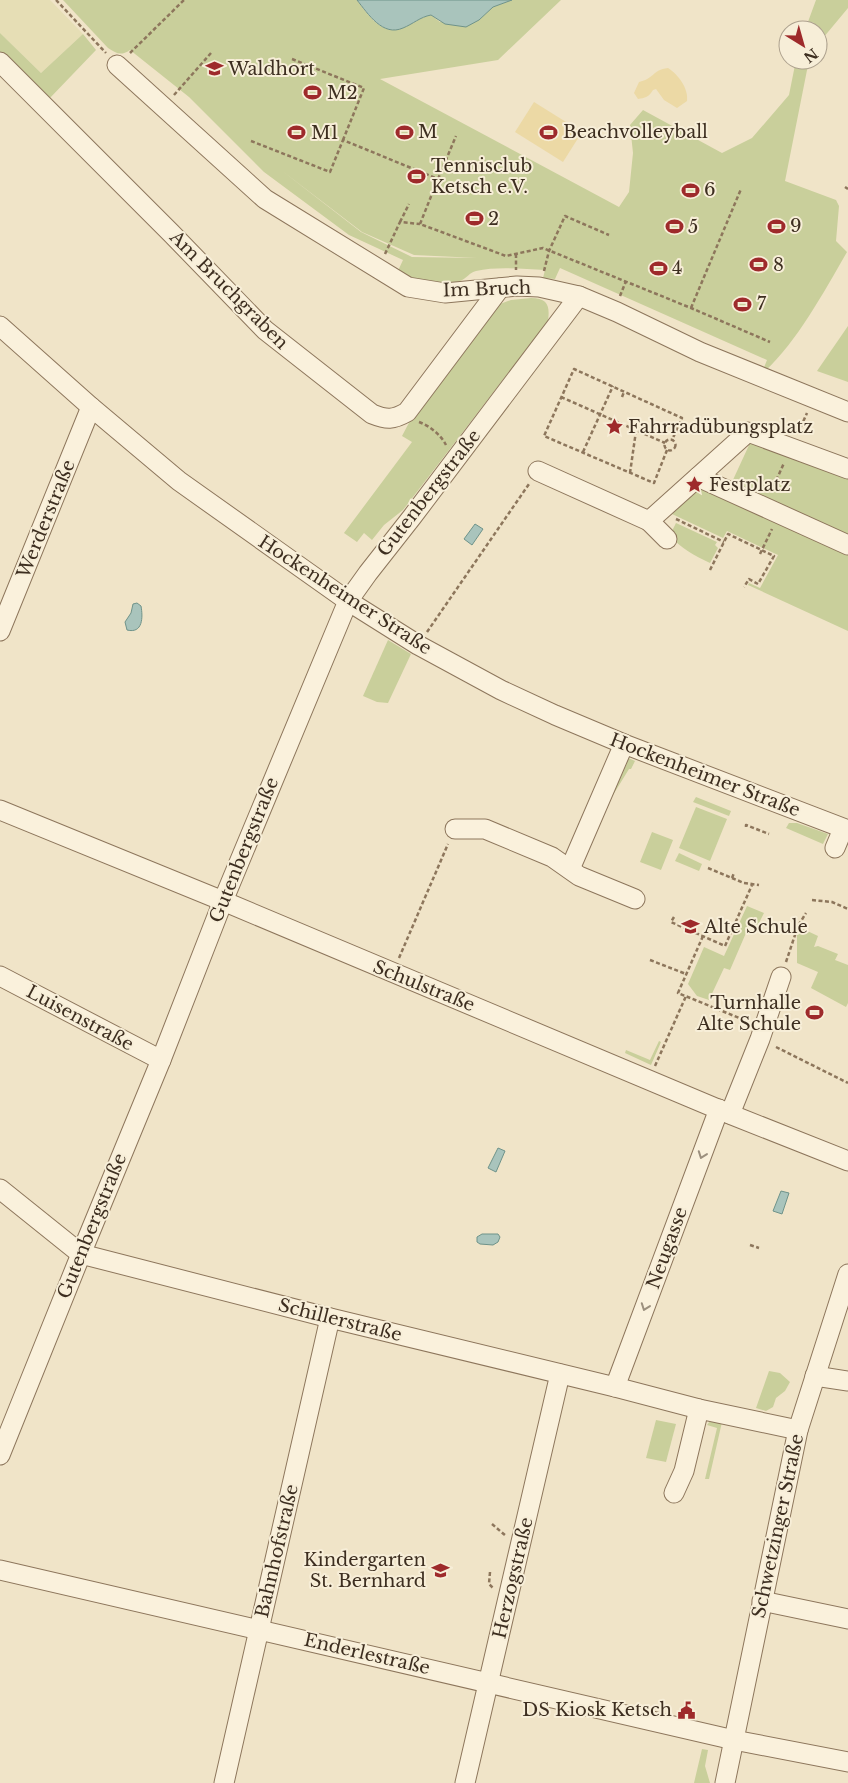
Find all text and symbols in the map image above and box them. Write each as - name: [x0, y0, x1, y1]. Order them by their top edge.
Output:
- north arrow: [778, 20, 828, 70]
- text: N: [800, 44, 821, 67]
- place label: Waldhort: [227, 58, 315, 80]
- school or university icon: Waldhort: [204, 59, 224, 79]
- place label: M2: [327, 82, 358, 104]
- sports icon: M2: [303, 83, 323, 103]
- place label: M: [418, 121, 438, 143]
- place label: Beachvolleyball: [563, 121, 708, 143]
- place label: M1: [311, 122, 339, 144]
- sports icon: M: [394, 122, 414, 142]
- sports icon: Beachvolleyball: [539, 122, 559, 142]
- sports icon: M1: [287, 123, 307, 143]
- place label: Tennisclub Ketsch e.V.: [431, 155, 532, 198]
- sports icon: Tennisclub Ketsch e.V.: [407, 166, 427, 186]
- place label: 6: [704, 179, 716, 201]
- sports icon: 6: [680, 180, 700, 200]
- place label: 2: [488, 208, 499, 230]
- sports icon: 2: [464, 209, 484, 229]
- place label: 9: [790, 215, 802, 237]
- place label: 5: [688, 216, 698, 238]
- sports icon: 9: [766, 216, 786, 236]
- sports icon: 5: [664, 217, 684, 237]
- street label: Am Bruchgraben: [164, 225, 293, 354]
- place label: 8: [773, 254, 784, 276]
- sports icon: 8: [749, 255, 769, 275]
- place label: 4: [672, 257, 683, 279]
- sports icon: 4: [648, 258, 668, 278]
- street label: Im Bruch: [442, 276, 532, 302]
- place label: 7: [757, 293, 767, 315]
- sports icon: 7: [733, 294, 753, 314]
- place label: Fahrradübungsplatz: [628, 416, 813, 438]
- place icon: Fahrradübungsplatz: [604, 417, 624, 437]
- street label: Gutenbergstraße: [373, 425, 485, 561]
- street label: Werderstraße: [12, 457, 80, 582]
- place label: Festplatz: [709, 474, 791, 496]
- place icon: Festplatz: [685, 475, 705, 495]
- street label: Hockenheimer Straße: [254, 531, 436, 659]
- street label: Hockenheimer Straße: [607, 729, 803, 821]
- street label: Gutenbergstraße: [205, 774, 283, 926]
- place label: Alte Schule: [703, 916, 808, 938]
- school or university icon: Alte Schule: [680, 917, 700, 937]
- street label: Schulstraße: [370, 956, 478, 1016]
- street label: Luisenstraße: [23, 981, 137, 1055]
- place label: Turnhalle Alte Schule: [696, 992, 801, 1035]
- sports icon: Turnhalle Alte Schule: [805, 1003, 825, 1023]
- street label: Gutenbergstraße: [53, 1150, 131, 1302]
- one-way arrow: [698, 1150, 708, 1159]
- street label: Neugasse: [642, 1204, 692, 1292]
- street label: Schillerstraße: [276, 1294, 404, 1346]
- one-way arrow: [641, 1303, 651, 1311]
- street label: Schwetzinger Straße: [748, 1432, 808, 1620]
- street label: Bahnhofstraße: [251, 1482, 303, 1620]
- street label: Herzogstraße: [488, 1515, 538, 1641]
- place label: Kindergarten St. Bernhard: [304, 1549, 426, 1592]
- school or university icon: Kindergarten St. Bernhard: [430, 1560, 450, 1580]
- street label: Enderlestraße: [302, 1629, 432, 1679]
- place label: DS Kiosk Ketsch: [522, 1699, 672, 1721]
- public building icon: DS Kiosk Ketsch: [676, 1700, 696, 1720]

